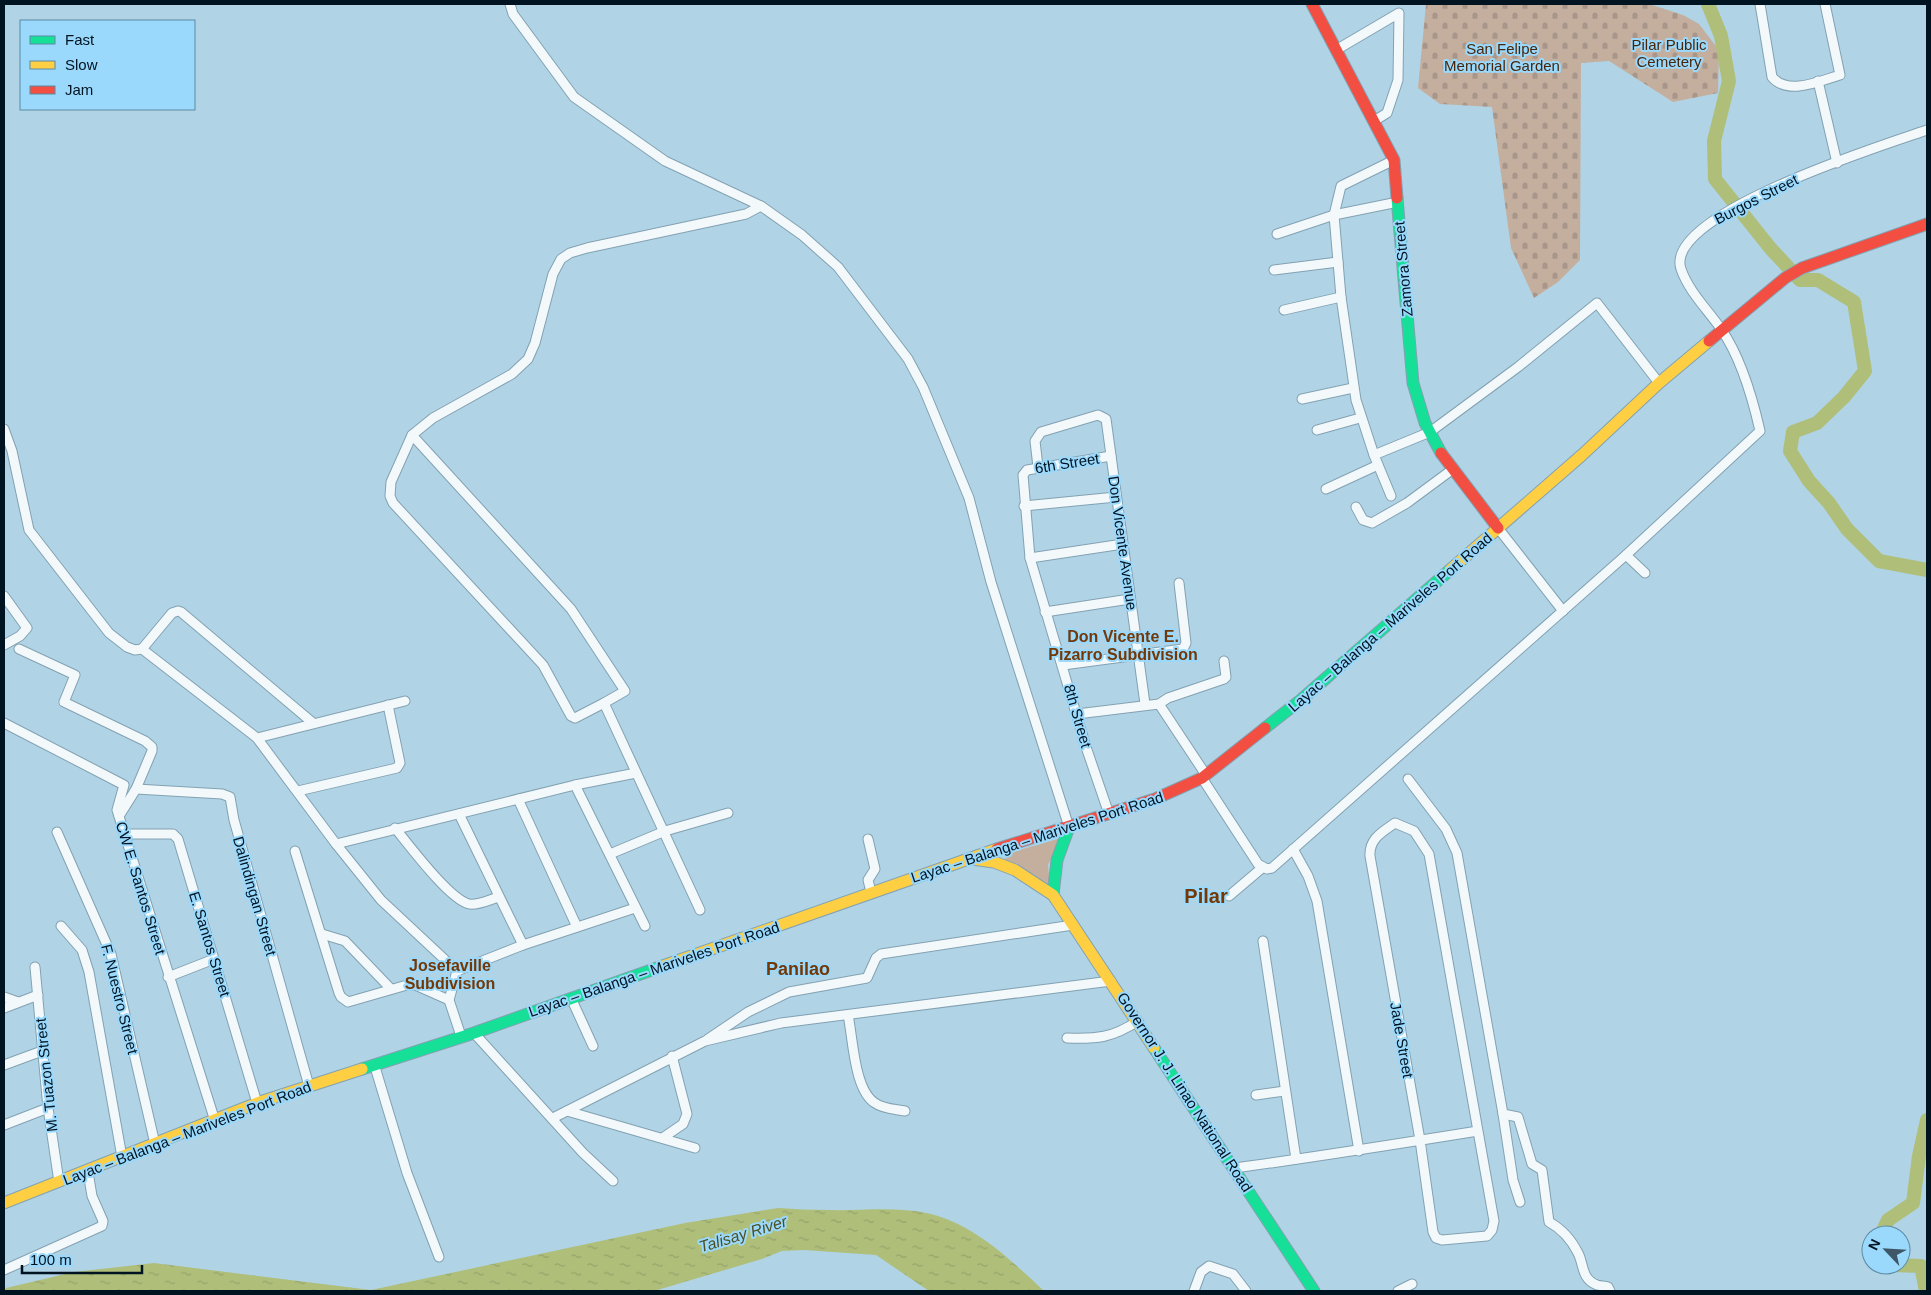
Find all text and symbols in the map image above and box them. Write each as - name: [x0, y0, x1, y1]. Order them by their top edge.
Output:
- legend: [20, 20, 195, 110]
- text: Fast: [65, 31, 95, 48]
- park label: Pilar Public Cemetery: [1631, 36, 1707, 70]
- park label: San Felipe Memorial Garden: [1444, 40, 1560, 74]
- text: Slow: [65, 56, 98, 73]
- text: Jam: [65, 81, 93, 98]
- street label: Burgos Street: [1711, 170, 1801, 227]
- street label: Zamora Street: [1390, 220, 1416, 317]
- street label: 6th Street: [1034, 449, 1101, 476]
- street label: Don Vicente Avenue: [1105, 475, 1141, 611]
- street label: Layac – Balanga – Mariveles Port Road: [1285, 529, 1495, 715]
- district label: Don Vicente E. Pizarro Subdivision: [1048, 628, 1198, 663]
- street label: 8th Street: [1061, 682, 1095, 750]
- street label: Layac – Balanga – Mariveles Port Road: [909, 788, 1165, 886]
- street label: CW E. Santos Street: [113, 819, 170, 957]
- street label: Dalindingan Street: [230, 834, 280, 958]
- district label: Pilar: [1184, 885, 1228, 907]
- street label: E. Santos Street: [186, 889, 234, 1000]
- street label: Layac – Balanga – Mariveles Port Road: [526, 918, 782, 1020]
- street label: F. Nuestro Street: [98, 942, 142, 1056]
- district label: Josefaville Subdivision: [405, 957, 495, 992]
- district label: Panilao: [766, 959, 830, 979]
- street label: Governor J. J. Linao National Road: [1114, 989, 1256, 1195]
- street label: Jade Street: [1387, 1001, 1417, 1080]
- street label: M. Tuazon Street: [31, 1016, 60, 1133]
- street label: Layac – Balanga – Mariveles Port Road: [61, 1078, 313, 1188]
- water label: Talisay River: [697, 1212, 790, 1255]
- north arrow: [1861, 1225, 1911, 1275]
- text: N: [1865, 1237, 1884, 1252]
- scale bar: [22, 1242, 142, 1274]
- text: 100 m: [30, 1251, 72, 1268]

